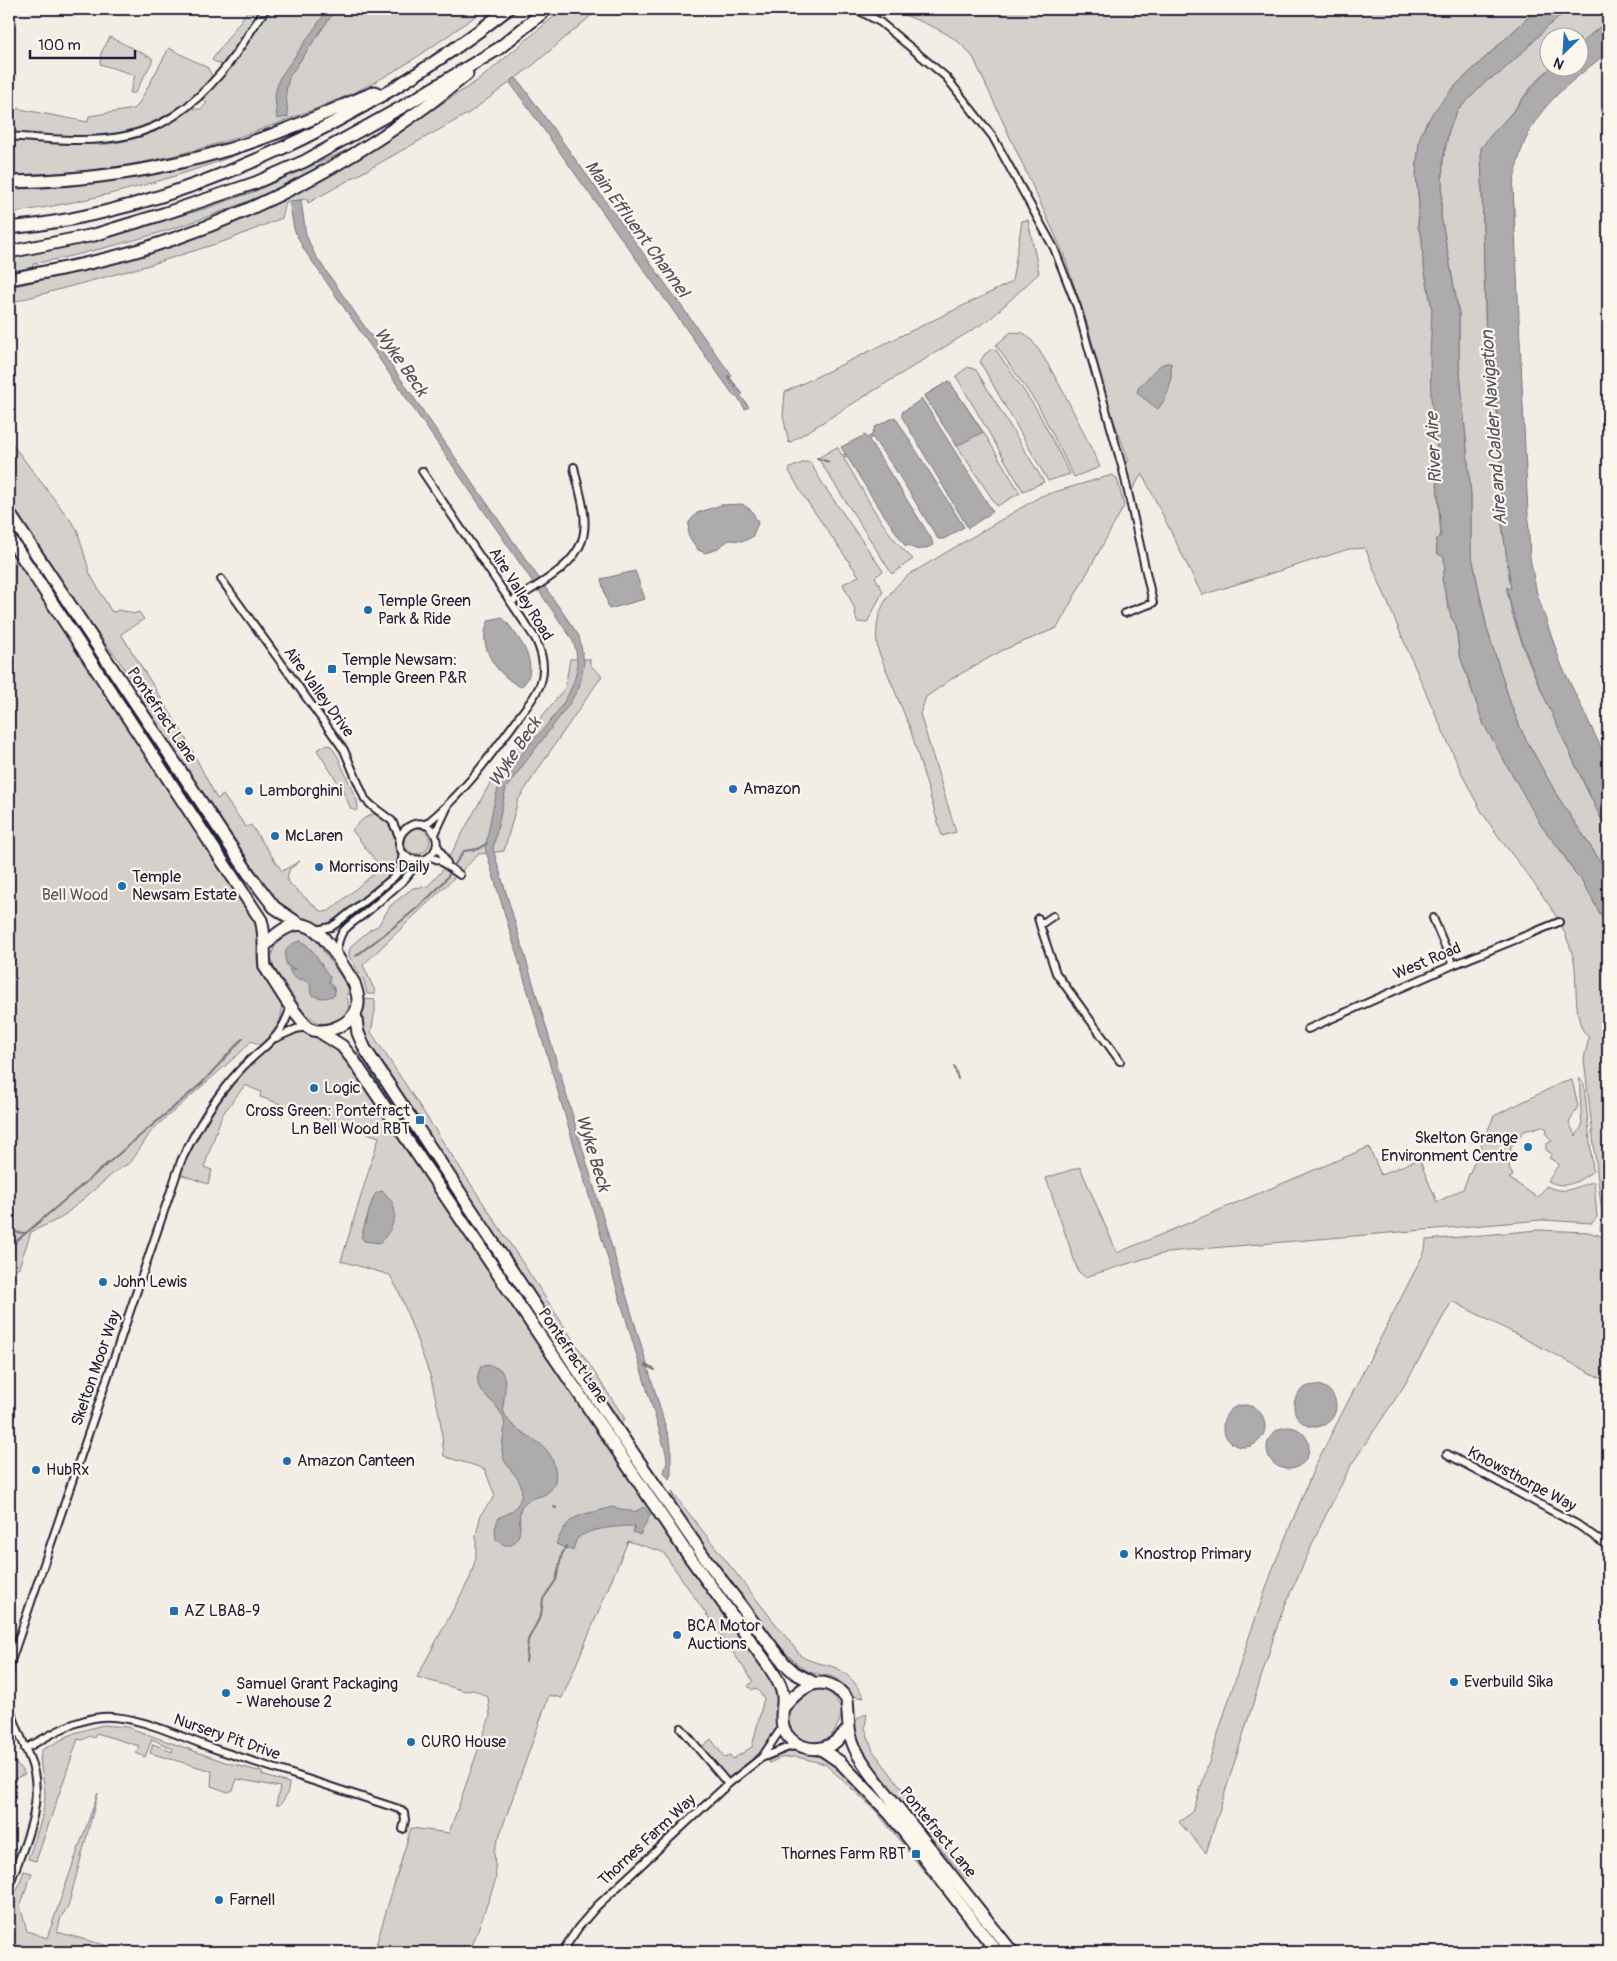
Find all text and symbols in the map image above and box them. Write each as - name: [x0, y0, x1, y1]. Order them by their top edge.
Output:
- scale bar: [30, 28, 135, 60]
- north arrow: [1540, 28, 1590, 78]
- text: 100 m: [38, 36, 81, 55]
- text: N: [1551, 54, 1567, 73]
- water label: Main Effluent Channel: [580, 156, 695, 303]
- water label: Wyke Beck: [369, 323, 434, 402]
- water label: Aire and Calder Navigation: [1476, 329, 1512, 526]
- water label: River Aire: [1421, 410, 1447, 484]
- street label: Aire Valley Road: [484, 544, 558, 644]
- place label: Temple Green Park & Ride: [378, 591, 471, 629]
- marker: Temple Green Park & Ride: [362, 604, 374, 616]
- street label: Aire Valley Drive: [279, 643, 359, 741]
- place label: Temple Newsam: Temple Green P&R: [342, 650, 467, 688]
- street label: Pontefract Lane: [123, 663, 201, 767]
- marker: Temple Newsam: Temple Green P&R: [326, 663, 338, 675]
- water label: Wyke Beck: [483, 712, 547, 791]
- place label: Amazon: [743, 779, 801, 799]
- place label: Lamborghini: [259, 781, 342, 801]
- marker: Amazon: [727, 783, 739, 795]
- marker: Lamborghini: [243, 785, 255, 797]
- place label: McLaren: [285, 826, 343, 846]
- marker: McLaren: [269, 830, 281, 842]
- place label: Morrisons Daily: [329, 857, 429, 877]
- marker: Morrisons Daily: [313, 861, 325, 873]
- place label: Temple Newsam Estate: [132, 867, 237, 905]
- marker: Temple Newsam Estate: [116, 880, 128, 892]
- park label: Bell Wood: [42, 885, 108, 905]
- street label: West Road: [1390, 938, 1464, 984]
- place label: Logic: [324, 1078, 361, 1098]
- marker: Logic: [308, 1082, 320, 1094]
- place label: Cross Green: Pontefract Ln Bell Wood RBT: [245, 1101, 411, 1139]
- water label: Wyke Beck: [570, 1112, 616, 1196]
- marker: Cross Green: Pontefract Ln Bell Wood RBT: [414, 1114, 426, 1126]
- place label: Skelton Grange Environment Centre: [1381, 1128, 1518, 1166]
- marker: Skelton Grange Environment Centre: [1522, 1141, 1534, 1153]
- place label: John Lewis: [113, 1272, 187, 1292]
- marker: John Lewis: [97, 1276, 109, 1288]
- street label: Pontefract Lane: [534, 1304, 612, 1408]
- street label: Skelton Moor Way: [67, 1307, 125, 1428]
- street label: Knowsthorpe Way: [1464, 1442, 1580, 1516]
- place label: Amazon Canteen: [297, 1451, 415, 1471]
- marker: Amazon Canteen: [281, 1455, 293, 1467]
- place label: HubRx: [46, 1460, 89, 1480]
- marker: HubRx: [30, 1464, 42, 1476]
- place label: Knostrop Primary: [1134, 1544, 1251, 1564]
- marker: Knostrop Primary: [1118, 1548, 1130, 1560]
- place label: AZ LBA8-9: [184, 1601, 260, 1621]
- marker: AZ LBA8-9: [168, 1605, 180, 1617]
- place label: BCA Motor Auctions: [687, 1616, 761, 1654]
- marker: BCA Motor Auctions: [671, 1629, 683, 1641]
- place label: Everbuild Sika: [1464, 1672, 1553, 1692]
- place label: Samuel Grant Packaging - Warehouse 2: [236, 1674, 398, 1712]
- marker: Everbuild Sika: [1448, 1676, 1460, 1688]
- marker: Samuel Grant Packaging - Warehouse 2: [220, 1687, 232, 1699]
- street label: Nursery Pit Drive: [171, 1709, 283, 1765]
- place label: CURO House: [421, 1732, 506, 1752]
- marker: CURO House: [405, 1736, 417, 1748]
- street label: Pontefract Lane: [895, 1783, 981, 1882]
- street label: Thornes Farm Way: [594, 1790, 700, 1890]
- place label: Thornes Farm RBT: [781, 1844, 906, 1864]
- marker: Thornes Farm RBT: [910, 1848, 922, 1860]
- place label: Farnell: [229, 1890, 275, 1910]
- marker: Farnell: [213, 1894, 225, 1906]

